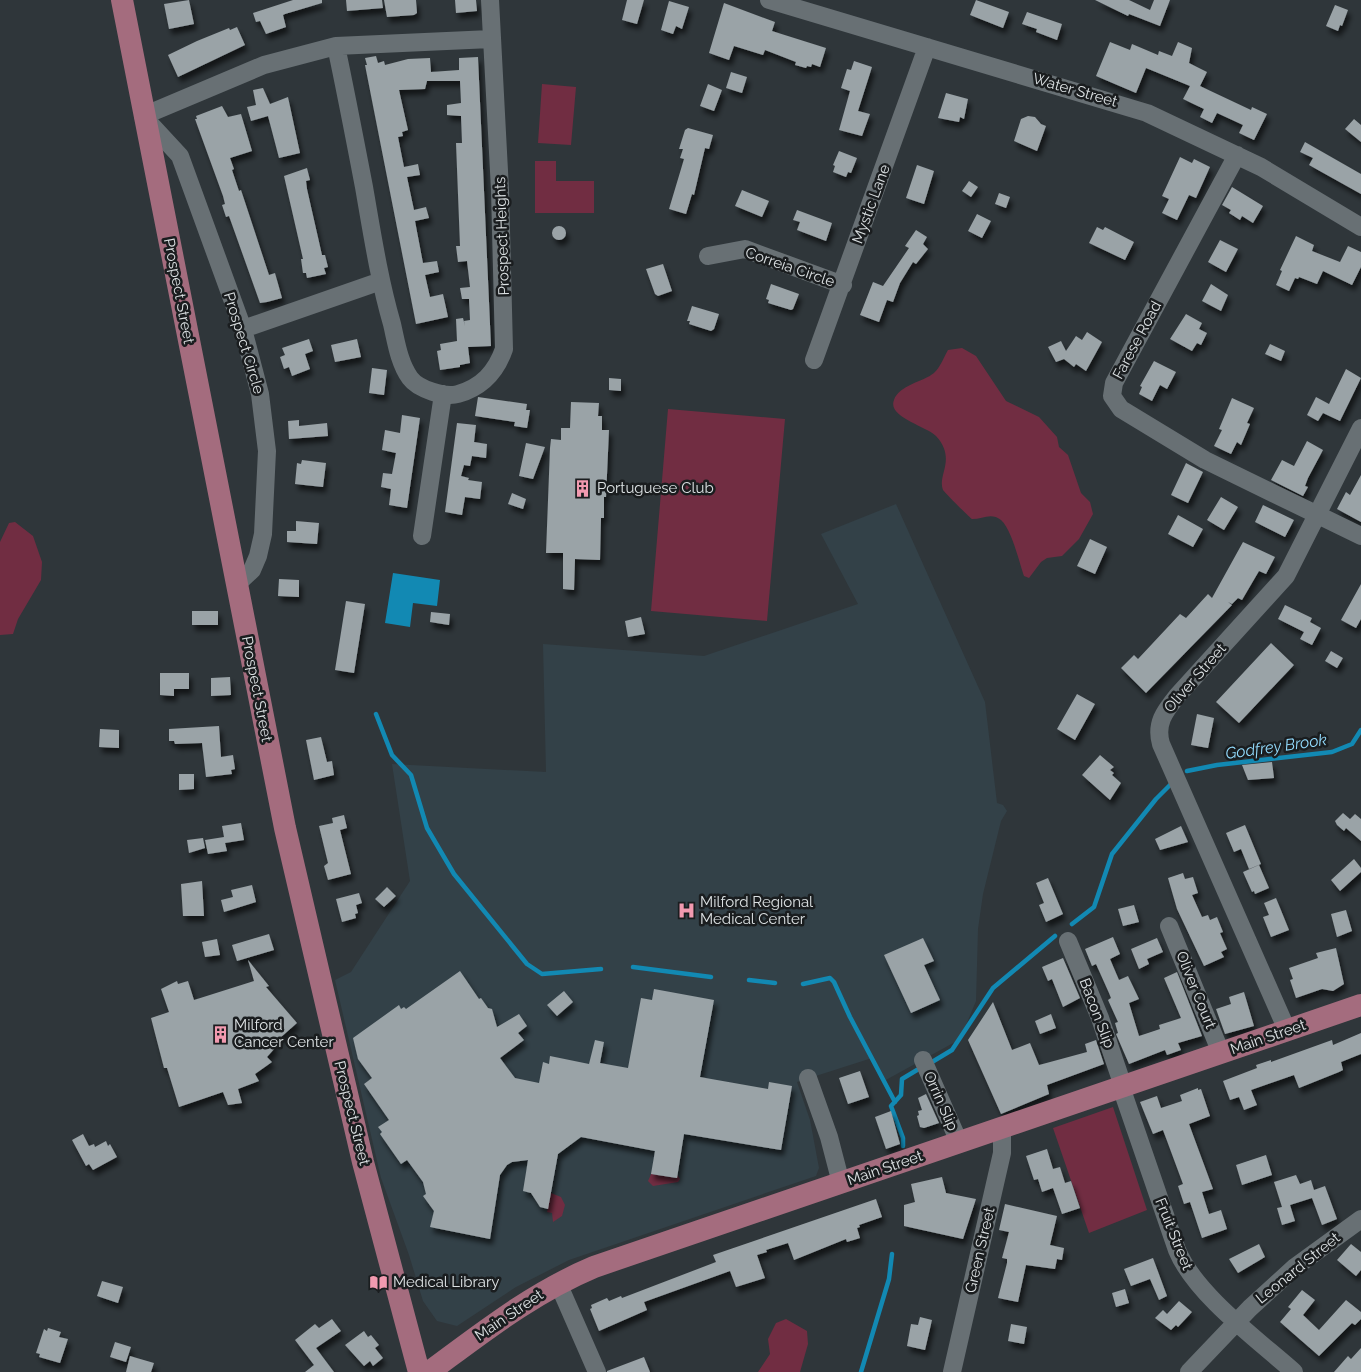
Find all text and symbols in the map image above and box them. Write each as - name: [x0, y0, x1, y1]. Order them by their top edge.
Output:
- street label: Water Street: [1031, 69, 1119, 111]
- street label: Mystic Lane: [848, 162, 894, 246]
- street label: Prospect Heights: [491, 176, 513, 296]
- street label: Prospect Street: [160, 237, 198, 345]
- street label: Correia Circle: [743, 243, 837, 291]
- street label: Prospect Circle: [220, 290, 268, 396]
- street label: Farese Road: [1109, 298, 1165, 382]
- building icon: Portuguese Club: [573, 478, 593, 498]
- place label: Portuguese Club: [597, 479, 714, 497]
- street label: Prospect Street: [238, 635, 276, 743]
- street label: Oliver Street: [1160, 640, 1230, 716]
- water label: Godfrey Brook: [1224, 730, 1328, 763]
- place label: Milford Regional Medical Center: [700, 893, 814, 928]
- hospital icon: Milford Regional Medical Center: [676, 901, 696, 921]
- street label: Oliver Court: [1172, 948, 1220, 1032]
- street label: Bacon Slip: [1075, 975, 1119, 1051]
- place label: Milford Cancer Center: [234, 1016, 334, 1051]
- street label: Main Street: [1228, 1016, 1308, 1058]
- building icon: Milford Cancer Center: [210, 1024, 230, 1044]
- street label: Prospect Street: [330, 1059, 374, 1167]
- street label: Orrin Slip: [920, 1068, 962, 1134]
- street label: Main Street: [845, 1147, 925, 1189]
- street label: Fruit Street: [1151, 1195, 1197, 1273]
- street label: Green Street: [961, 1205, 999, 1295]
- street label: Leonard Street: [1252, 1229, 1344, 1307]
- library icon: Medical Library: [369, 1272, 389, 1292]
- place label: Medical Library: [393, 1273, 499, 1291]
- street label: Main Street: [471, 1286, 547, 1344]

